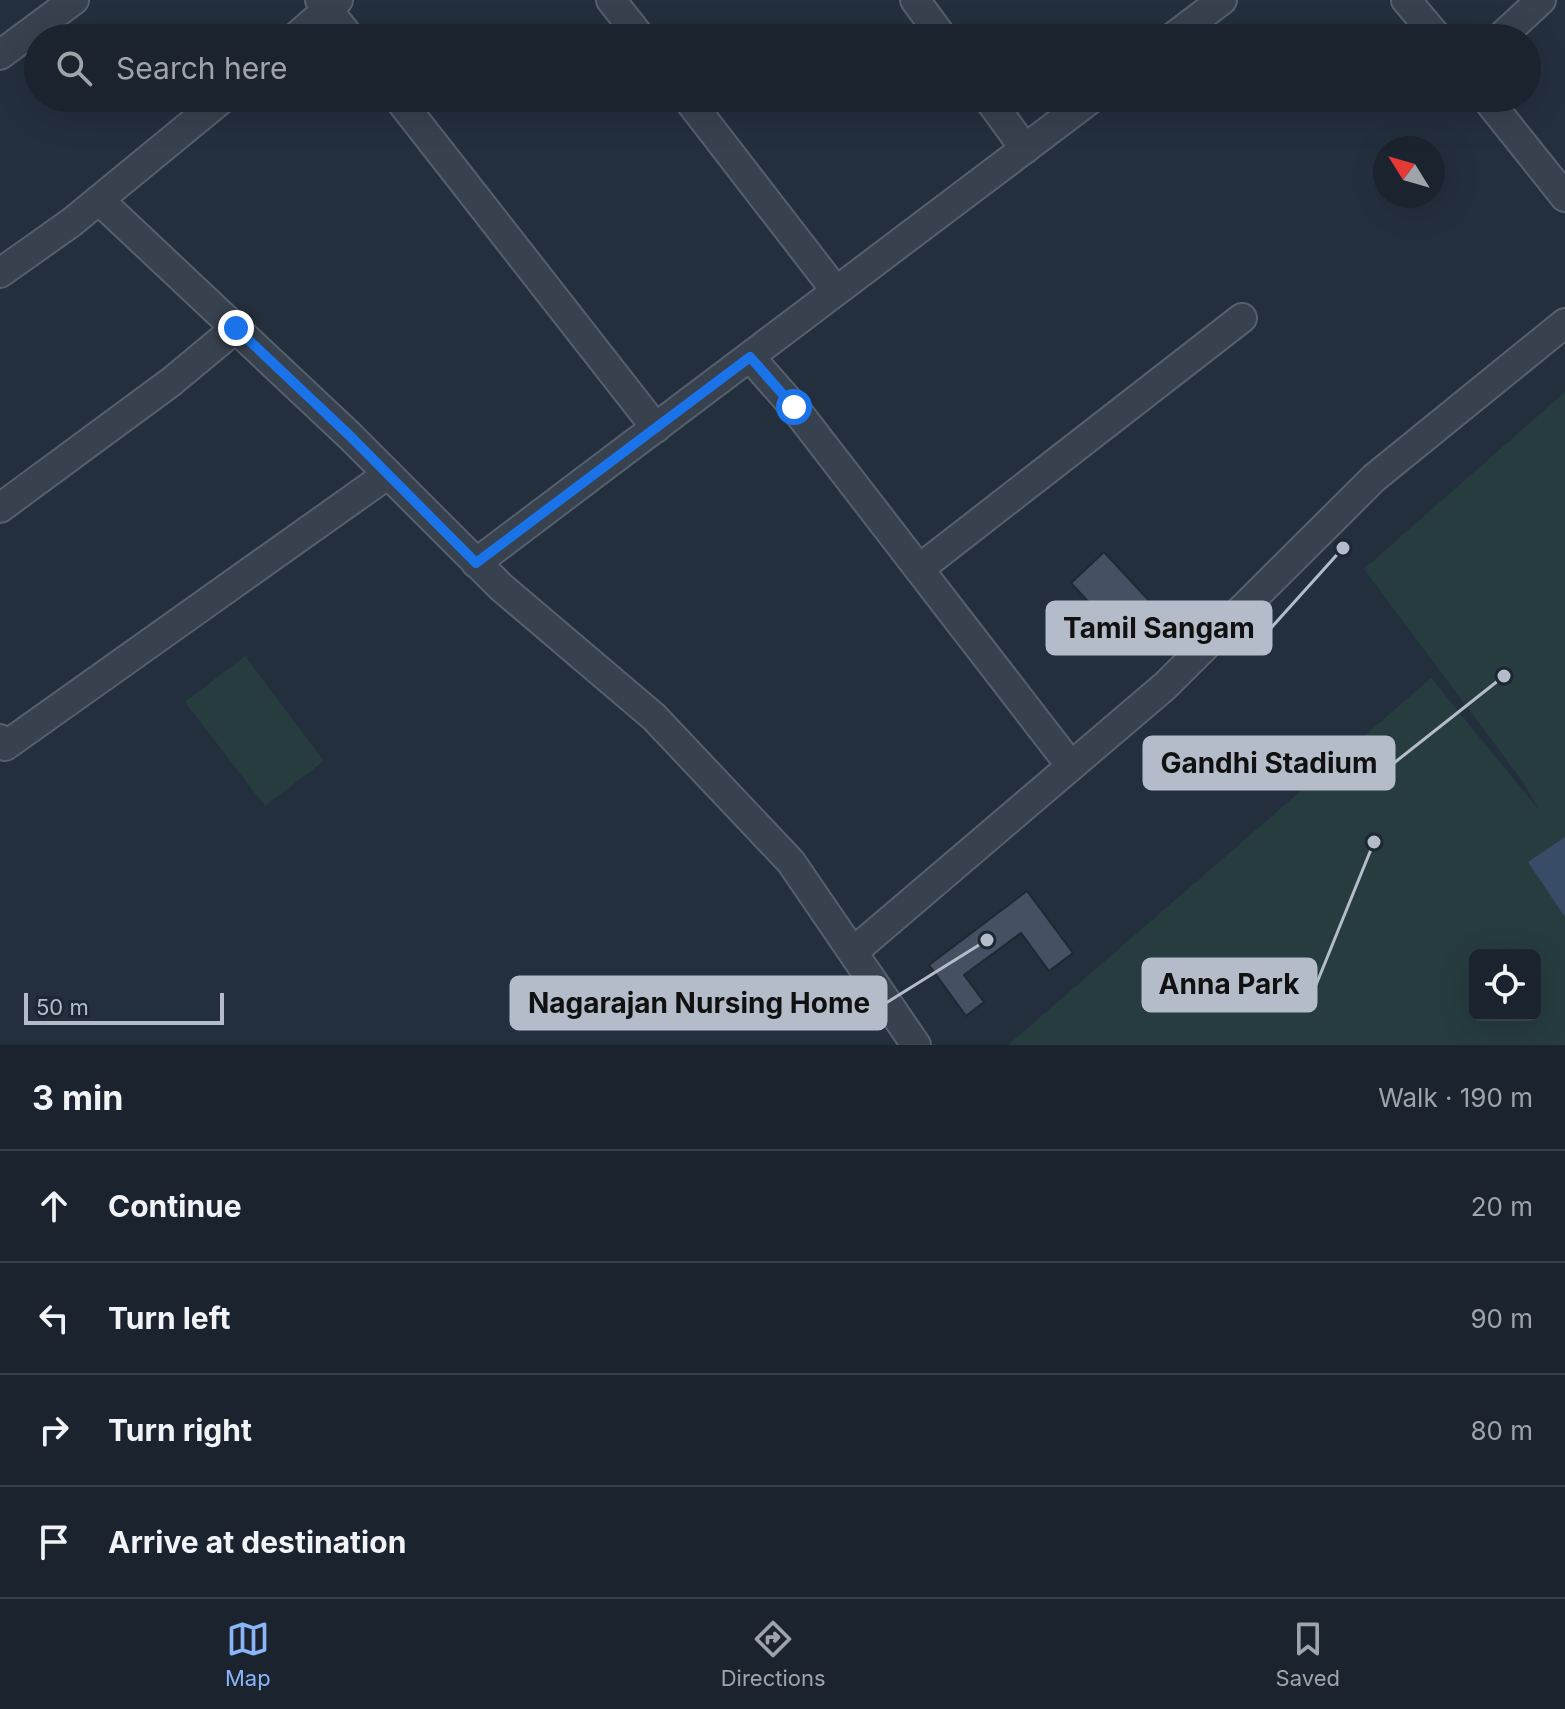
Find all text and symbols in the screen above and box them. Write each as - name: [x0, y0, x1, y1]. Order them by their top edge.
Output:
- search box: [24, 24, 1541, 112]
- icon: search: [52, 46, 96, 90]
- text: Search here: [116, 50, 288, 86]
- north arrow: [1373, 136, 1445, 208]
- route end: [218, 310, 254, 346]
- route start: [776, 389, 812, 425]
- callout: Tamil Sangam: [1047, 602, 1271, 654]
- text: Tamil Sangam: [1063, 611, 1255, 645]
- callout: Gandhi Stadium: [1144, 737, 1394, 789]
- text: Gandhi Stadium: [1160, 746, 1378, 780]
- map controls: [1469, 949, 1541, 1021]
- button: locate: [1469, 949, 1541, 1021]
- callout: Anna Park: [1143, 959, 1316, 1011]
- text: Anna Park: [1159, 967, 1300, 1001]
- callout: Nagarajan Nursing Home: [511, 977, 886, 1029]
- text: Nagarajan Nursing Home: [528, 986, 870, 1020]
- scale bar: [24, 989, 224, 1025]
- text: 50 m: [36, 994, 89, 1020]
- text: 3 min: [32, 1077, 123, 1118]
- text: Walk · 190 m: [1378, 1082, 1533, 1113]
- icon: ahead: [32, 1184, 76, 1228]
- text: Continue: [108, 1188, 242, 1224]
- text: 20 m: [1471, 1191, 1533, 1222]
- icon: left: [32, 1296, 76, 1340]
- text: Turn left: [108, 1300, 230, 1336]
- text: 90 m: [1470, 1303, 1533, 1334]
- icon: right: [32, 1408, 76, 1452]
- text: Turn right: [108, 1412, 252, 1448]
- text: 80 m: [1470, 1415, 1533, 1446]
- icon: arrive: [32, 1520, 76, 1564]
- text: Arrive at destination: [108, 1524, 406, 1560]
- tab: Map: [225, 1617, 271, 1691]
- tab: Directions: [721, 1617, 826, 1691]
- tab: Saved: [1276, 1617, 1340, 1691]

